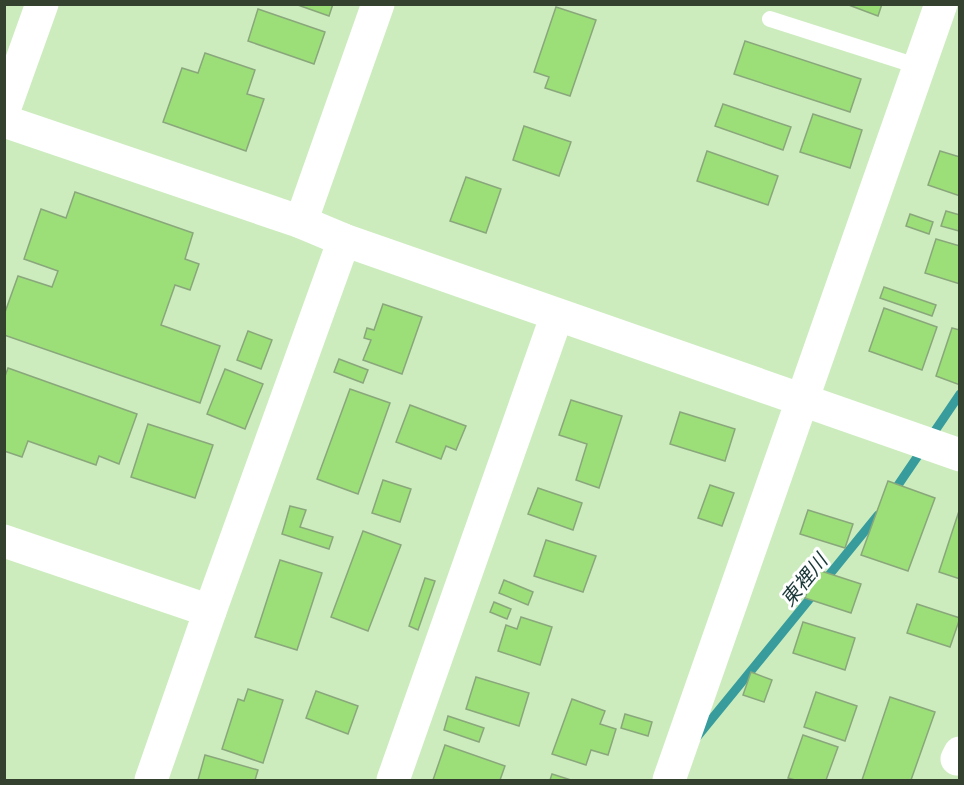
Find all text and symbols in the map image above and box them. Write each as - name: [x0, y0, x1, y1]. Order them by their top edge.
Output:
- water label: 東裡川: [776, 548, 833, 611]

